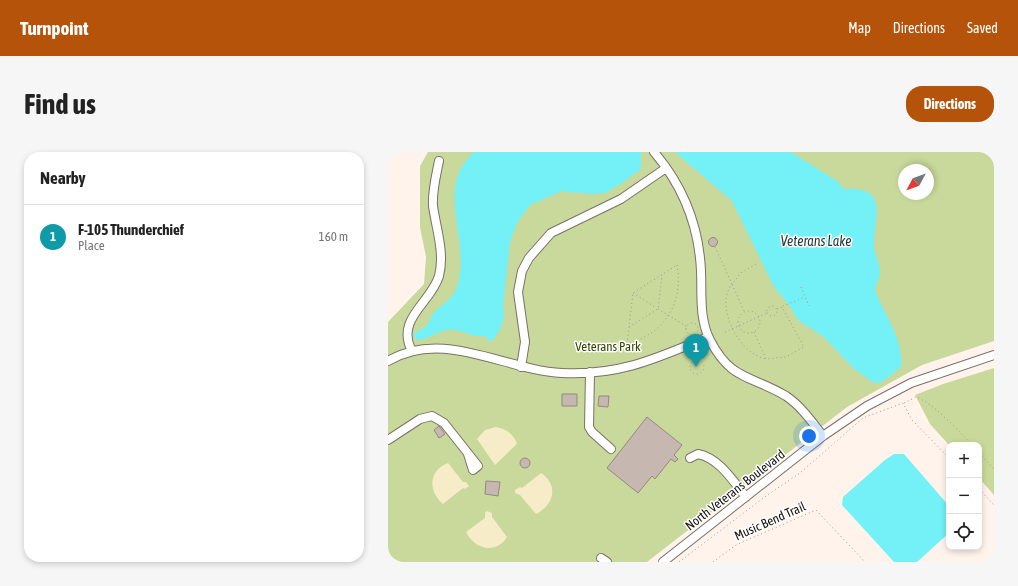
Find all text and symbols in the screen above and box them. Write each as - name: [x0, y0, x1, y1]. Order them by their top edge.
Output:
- text: Turnpoint: [20, 17, 88, 39]
- text: Map: [848, 20, 871, 36]
- text: Directions: [893, 20, 945, 36]
- text: Saved: [967, 20, 998, 36]
- button: Directions: [906, 86, 994, 122]
- text: Find us: [24, 88, 96, 120]
- north arrow: [898, 164, 934, 200]
- text: Nearby: [40, 168, 86, 188]
- text: F-105 Thunderchief: [78, 221, 184, 238]
- text: 1: [50, 229, 56, 244]
- text: 160 m: [319, 229, 348, 244]
- water label: Veterans Lake: [780, 233, 852, 249]
- text: Place: [78, 238, 105, 253]
- pin: 1: [683, 334, 709, 367]
- park label: Veterans Park: [575, 339, 641, 354]
- your location: [799, 426, 819, 446]
- map controls: [946, 442, 982, 550]
- button: +: [946, 442, 982, 478]
- street label: North Veterans Boulevard: [682, 447, 788, 533]
- button: −: [946, 478, 982, 514]
- street label: Music Bend Trail: [732, 498, 808, 543]
- button: locate: [946, 514, 982, 550]

